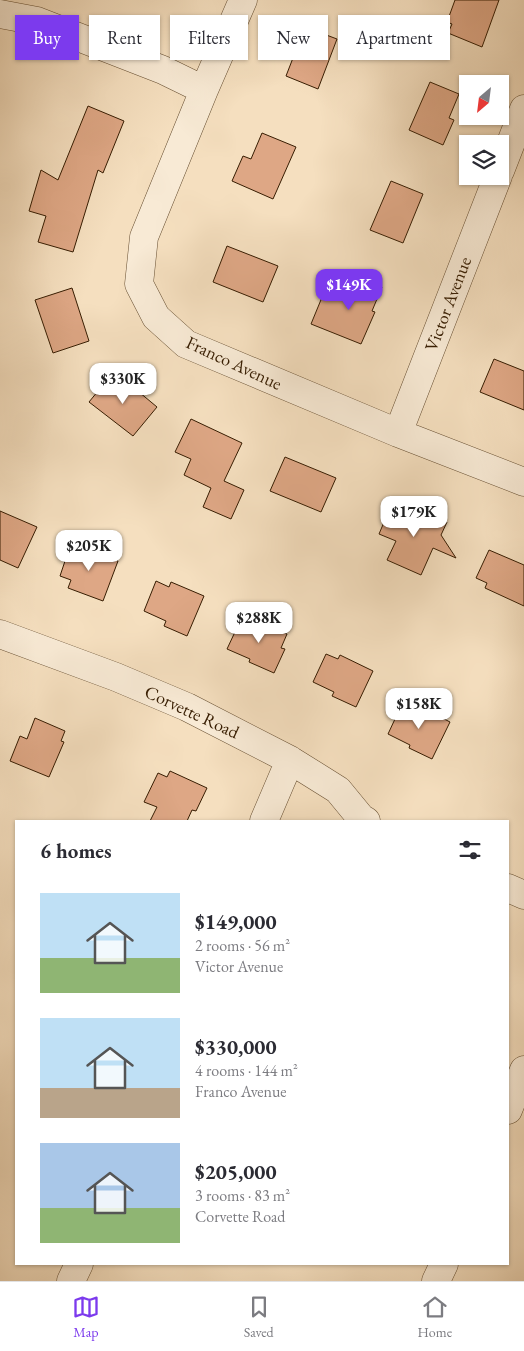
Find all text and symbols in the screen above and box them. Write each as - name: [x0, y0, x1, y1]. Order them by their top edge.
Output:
- chip: Buy: [15, 15, 79, 60]
- chip: Rent: [89, 15, 160, 60]
- chip: Filters: [170, 15, 248, 60]
- chip: New: [258, 15, 328, 60]
- chip: Apartment: [338, 15, 450, 60]
- north arrow: [459, 75, 509, 125]
- map controls: [459, 75, 509, 185]
- button: layers: [459, 135, 509, 185]
- street label: Victor Avenue: [419, 253, 476, 354]
- pin: $149K: [314, 268, 384, 311]
- text: $149K: [327, 274, 371, 295]
- street label: Franco Avenue: [183, 330, 286, 395]
- pin: $330K: [88, 362, 158, 405]
- text: $330K: [101, 368, 145, 389]
- pin: $179K: [379, 496, 449, 538]
- text: $179K: [392, 501, 436, 522]
- pin: $205K: [54, 530, 124, 572]
- text: $205K: [67, 535, 111, 556]
- pin: $288K: [224, 602, 294, 644]
- text: $288K: [237, 607, 281, 628]
- street label: Corvette Road: [141, 680, 244, 744]
- pin: $158K: [384, 688, 454, 730]
- text: $158K: [397, 693, 441, 714]
- icon: filters: [456, 836, 484, 864]
- text: 6 homes: [40, 837, 112, 864]
- text: $149,000: [195, 908, 277, 935]
- icon: home: [80, 913, 140, 973]
- text: 2 rooms · 56 m²: [195, 935, 290, 956]
- text: Victor Avenue: [195, 956, 283, 977]
- text: $330,000: [195, 1033, 277, 1060]
- icon: home: [80, 1038, 140, 1098]
- text: 4 rooms · 144 m²: [195, 1060, 298, 1081]
- text: Franco Avenue: [195, 1081, 287, 1102]
- text: $205,000: [195, 1158, 277, 1185]
- icon: home: [80, 1163, 140, 1223]
- text: 3 rooms · 83 m²: [195, 1185, 290, 1206]
- text: Corvette Road: [195, 1206, 285, 1227]
- tab: Map: [72, 1293, 100, 1341]
- tab: Saved: [244, 1293, 274, 1341]
- tab: Home: [417, 1293, 452, 1341]

